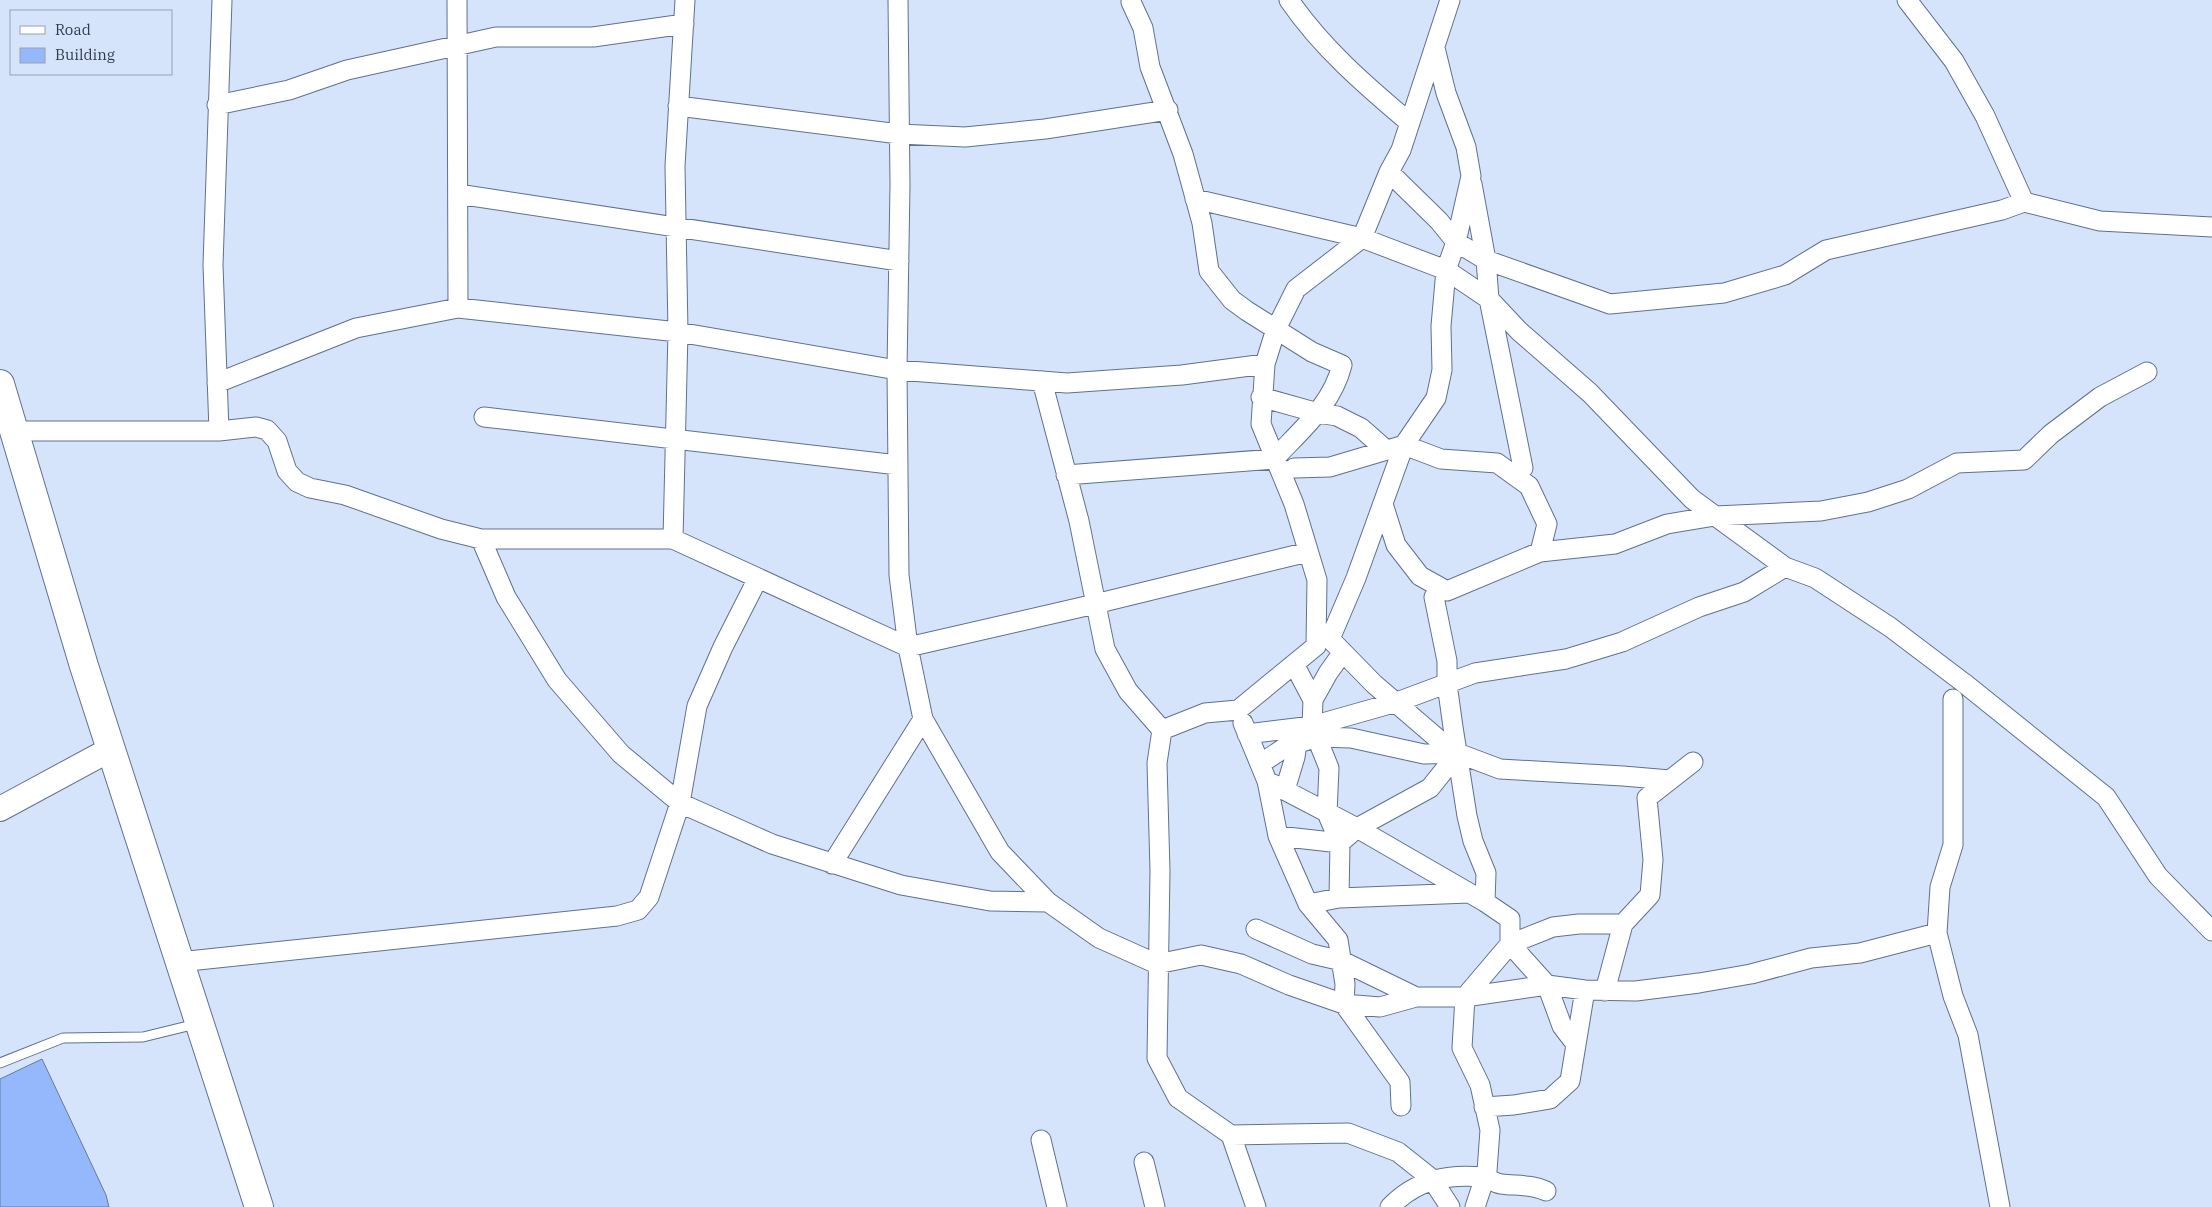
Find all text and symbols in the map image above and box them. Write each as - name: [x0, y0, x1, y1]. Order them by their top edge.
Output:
- legend: [10, 10, 172, 75]
- text: Road: [55, 20, 91, 39]
- text: Building: [55, 45, 115, 64]

